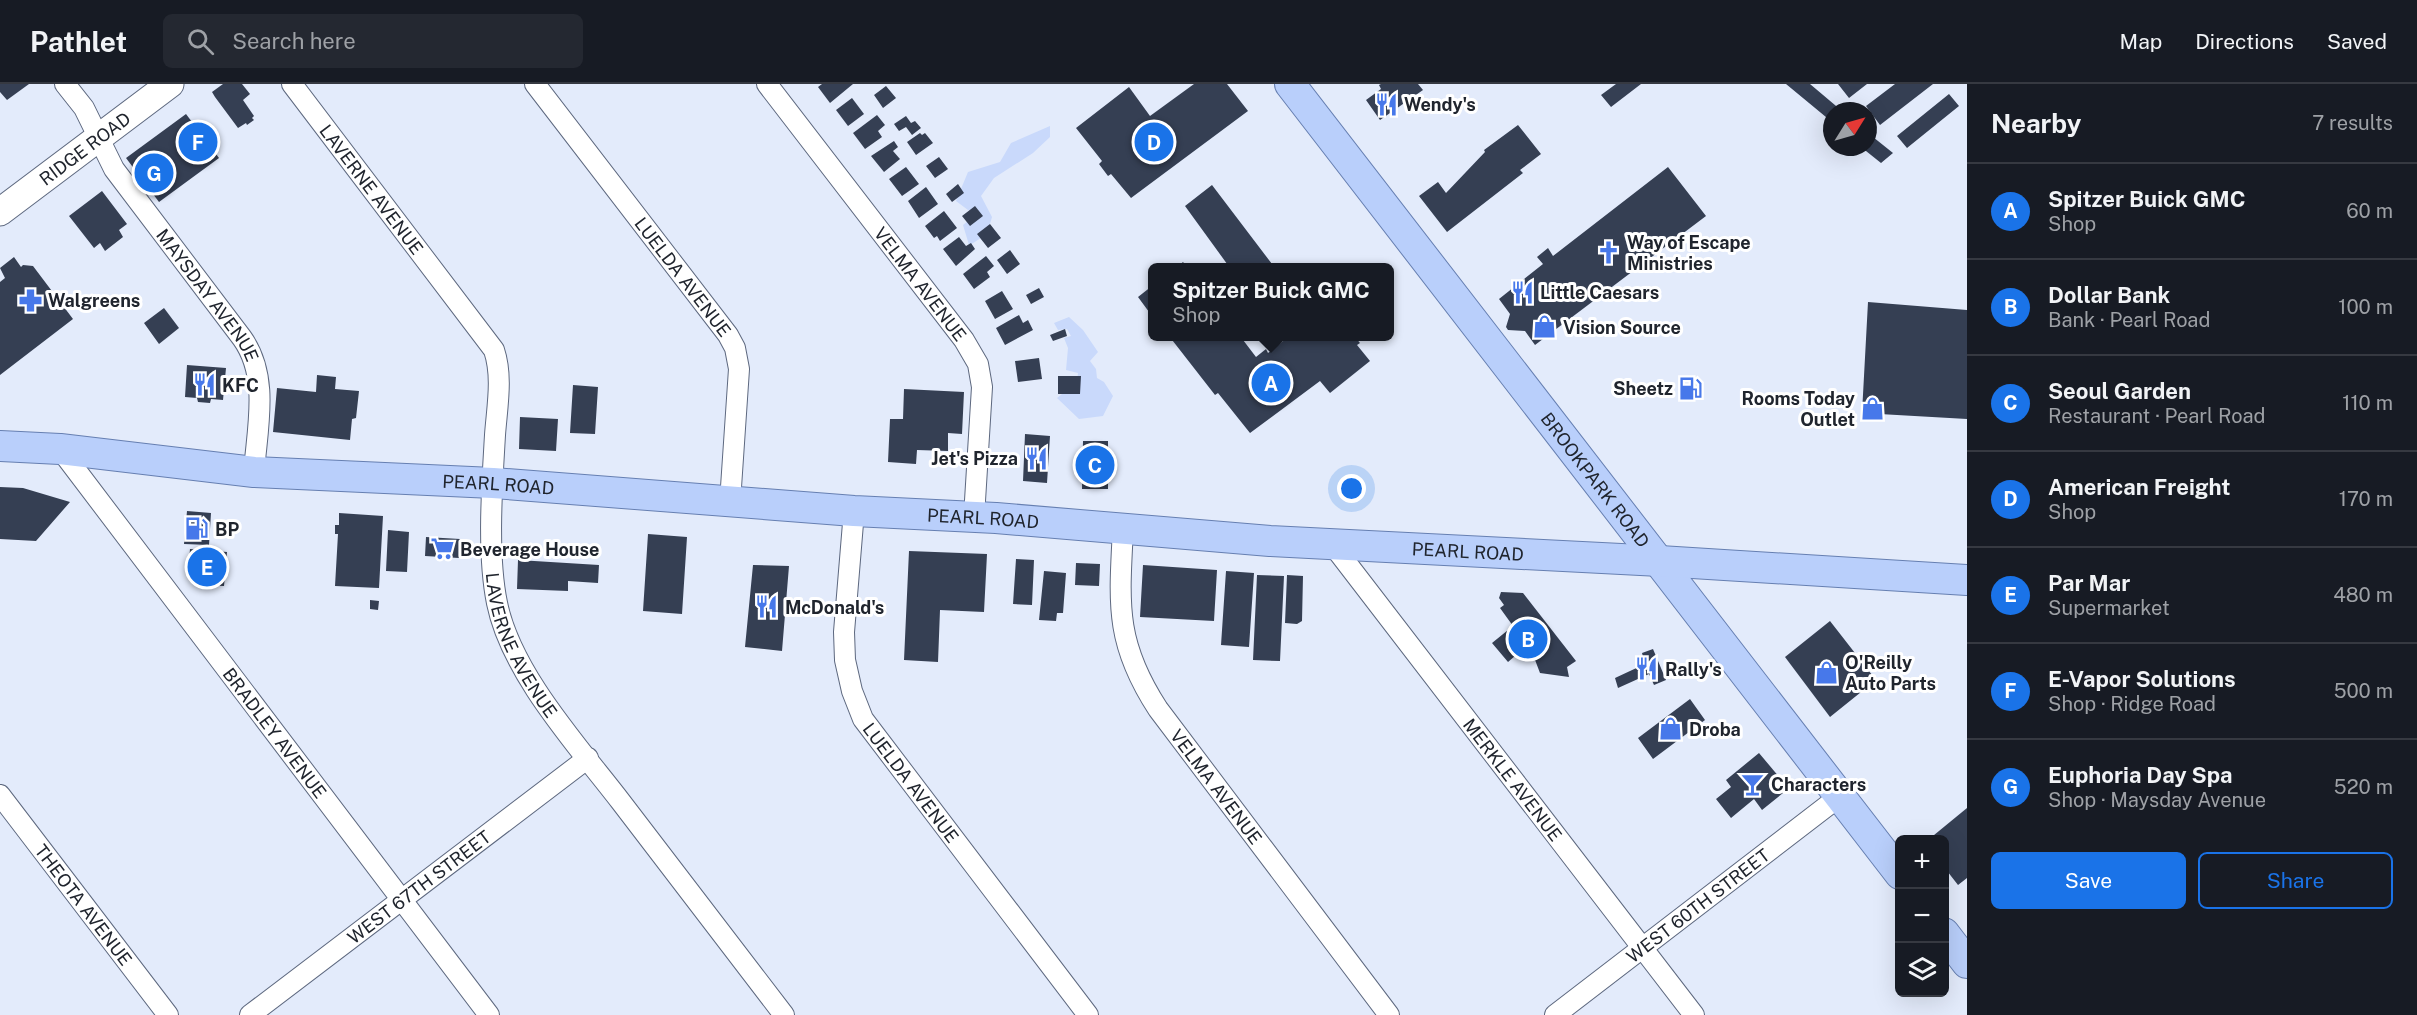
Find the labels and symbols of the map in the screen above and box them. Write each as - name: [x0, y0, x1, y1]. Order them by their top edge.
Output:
- restaurant icon: Wendy's: [1373, 91, 1399, 117]
- place label: Wendy's: [1404, 94, 1476, 115]
- north arrow: [1823, 102, 1877, 156]
- street label: RIDGE ROAD: [35, 107, 134, 189]
- pin: F: [178, 120, 218, 164]
- street label: LAVERNE AVENUE: [316, 120, 428, 258]
- pin: D: [1134, 120, 1174, 164]
- pin: G: [134, 150, 174, 196]
- street label: LUELDA AVENUE: [631, 213, 736, 340]
- street label: VELMA AVENUE: [870, 222, 971, 345]
- street label: MAYSDAY AVENUE: [152, 225, 263, 364]
- place label: Way of Escape Ministries: [1627, 232, 1751, 274]
- church icon: Way of Escape Ministries: [1596, 239, 1622, 265]
- restaurant icon: Little Caesars: [1509, 279, 1535, 305]
- place label: Little Caesars: [1540, 282, 1659, 303]
- pharmacy icon: Walgreens: [17, 287, 43, 313]
- place label: Walgreens: [48, 290, 140, 311]
- shop icon: Vision Source: [1532, 314, 1558, 340]
- place label: Vision Source: [1563, 317, 1681, 338]
- pin: A: [1252, 360, 1290, 406]
- restaurant icon: KFC: [191, 372, 217, 398]
- place label: KFC: [222, 375, 259, 396]
- fuel station icon: Sheetz: [1678, 375, 1704, 401]
- place label: Sheetz: [1613, 378, 1673, 399]
- place label: Rooms Today Outlet: [1742, 388, 1855, 430]
- shop icon: Rooms Today Outlet: [1860, 395, 1886, 421]
- street label: BROOKPARK ROAD: [1537, 408, 1654, 551]
- pin: C: [1076, 442, 1114, 488]
- restaurant icon: Jet's Pizza: [1023, 445, 1049, 471]
- place label: Jet's Pizza: [931, 448, 1018, 469]
- street label: PEARL ROAD: [442, 470, 555, 498]
- your location: [1337, 474, 1366, 503]
- street label: PEARL ROAD: [927, 504, 1040, 532]
- fuel station icon: BP: [184, 516, 210, 542]
- place label: BP: [215, 519, 240, 540]
- supermarket icon: Beverage House: [429, 536, 455, 562]
- street label: PEARL ROAD: [1411, 538, 1524, 565]
- place label: Beverage House: [460, 539, 599, 560]
- pin: E: [188, 544, 226, 590]
- street label: LAVERNE AVENUE: [482, 571, 562, 721]
- restaurant icon: McDonald's: [754, 594, 780, 620]
- place label: McDonald's: [785, 597, 884, 618]
- pin: B: [1508, 616, 1547, 662]
- place label: O'Reilly Auto Parts: [1845, 652, 1936, 694]
- restaurant icon: Rally's: [1634, 656, 1660, 682]
- place label: Rally's: [1665, 659, 1722, 680]
- shop icon: O'Reilly Auto Parts: [1814, 659, 1840, 685]
- street label: BRADLEY AVENUE: [219, 663, 331, 802]
- street label: MERKLE AVENUE: [1459, 714, 1567, 845]
- shop icon: Droba: [1658, 716, 1684, 742]
- street label: LUELDA AVENUE: [859, 718, 963, 846]
- place label: Droba: [1689, 719, 1741, 740]
- street label: VELMA AVENUE: [1167, 725, 1267, 848]
- bar icon: Characters: [1740, 771, 1766, 797]
- place label: Characters: [1771, 774, 1866, 795]
- street label: WEST 67TH STREET: [343, 825, 495, 948]
- street label: THEOTA AVENUE: [31, 840, 137, 969]
- street label: WEST 60TH STREET: [1622, 844, 1774, 967]

